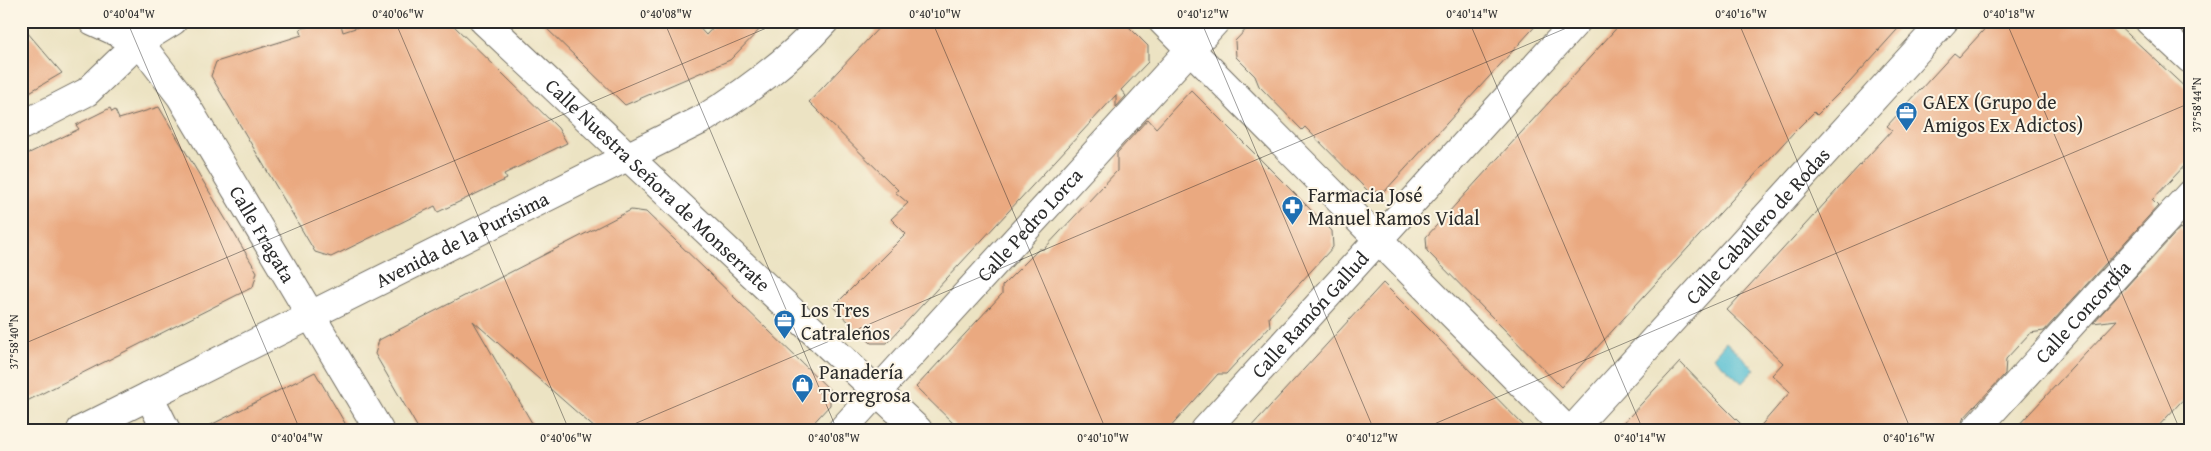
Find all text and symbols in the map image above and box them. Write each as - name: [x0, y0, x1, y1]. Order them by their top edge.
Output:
- text: 0°40'04"W: [103, 5, 156, 22]
- text: 0°40'06"W: [372, 5, 425, 22]
- text: 0°40'08"W: [640, 5, 693, 22]
- text: 0°40'10"W: [909, 5, 962, 22]
- text: 0°40'12"W: [1177, 5, 1230, 22]
- text: 0°40'14"W: [1446, 5, 1499, 22]
- text: 0°40'16"W: [1715, 5, 1768, 22]
- text: 0°40'18"W: [1983, 5, 2036, 22]
- street label: Calle Nuestra Señora de Monserrate: [539, 71, 777, 298]
- text: 37°58'44"N: [2188, 77, 2205, 133]
- place label: GAEX (Grupo de Amigos Ex Adictos): [1923, 87, 2083, 139]
- office icon: GAEX (Grupo de Amigos Ex Adictos): [1895, 101, 1919, 132]
- street label: Calle Caballero de Rodas: [1678, 141, 1836, 310]
- street label: Calle Pedro Lorca: [970, 161, 1089, 288]
- street label: Calle Fragata: [223, 180, 303, 288]
- place label: Farmacia José Manuel Ramos Vidal: [1308, 180, 1480, 232]
- street label: Avenida de la Purísima: [370, 183, 554, 295]
- pharmacy icon: Farmacia José Manuel Ramos Vidal: [1280, 194, 1304, 225]
- street label: Calle Ramón Gallud: [1244, 244, 1375, 384]
- street label: Calle Concordia: [2028, 253, 2137, 369]
- place label: Los Tres Catraleños: [801, 295, 890, 347]
- office icon: Los Tres Catraleños: [773, 309, 797, 340]
- text: 37°58'40"N: [5, 314, 22, 370]
- place label: Panadería Torregrosa: [819, 357, 911, 409]
- shop icon: Panadería Torregrosa: [791, 372, 815, 403]
- text: 0°40'04"W: [271, 429, 324, 446]
- text: 0°40'06"W: [540, 429, 593, 446]
- text: 0°40'08"W: [808, 429, 861, 446]
- text: 0°40'10"W: [1077, 429, 1130, 446]
- text: 0°40'12"W: [1346, 429, 1399, 446]
- text: 0°40'14"W: [1614, 429, 1667, 446]
- text: 0°40'16"W: [1883, 429, 1936, 446]

